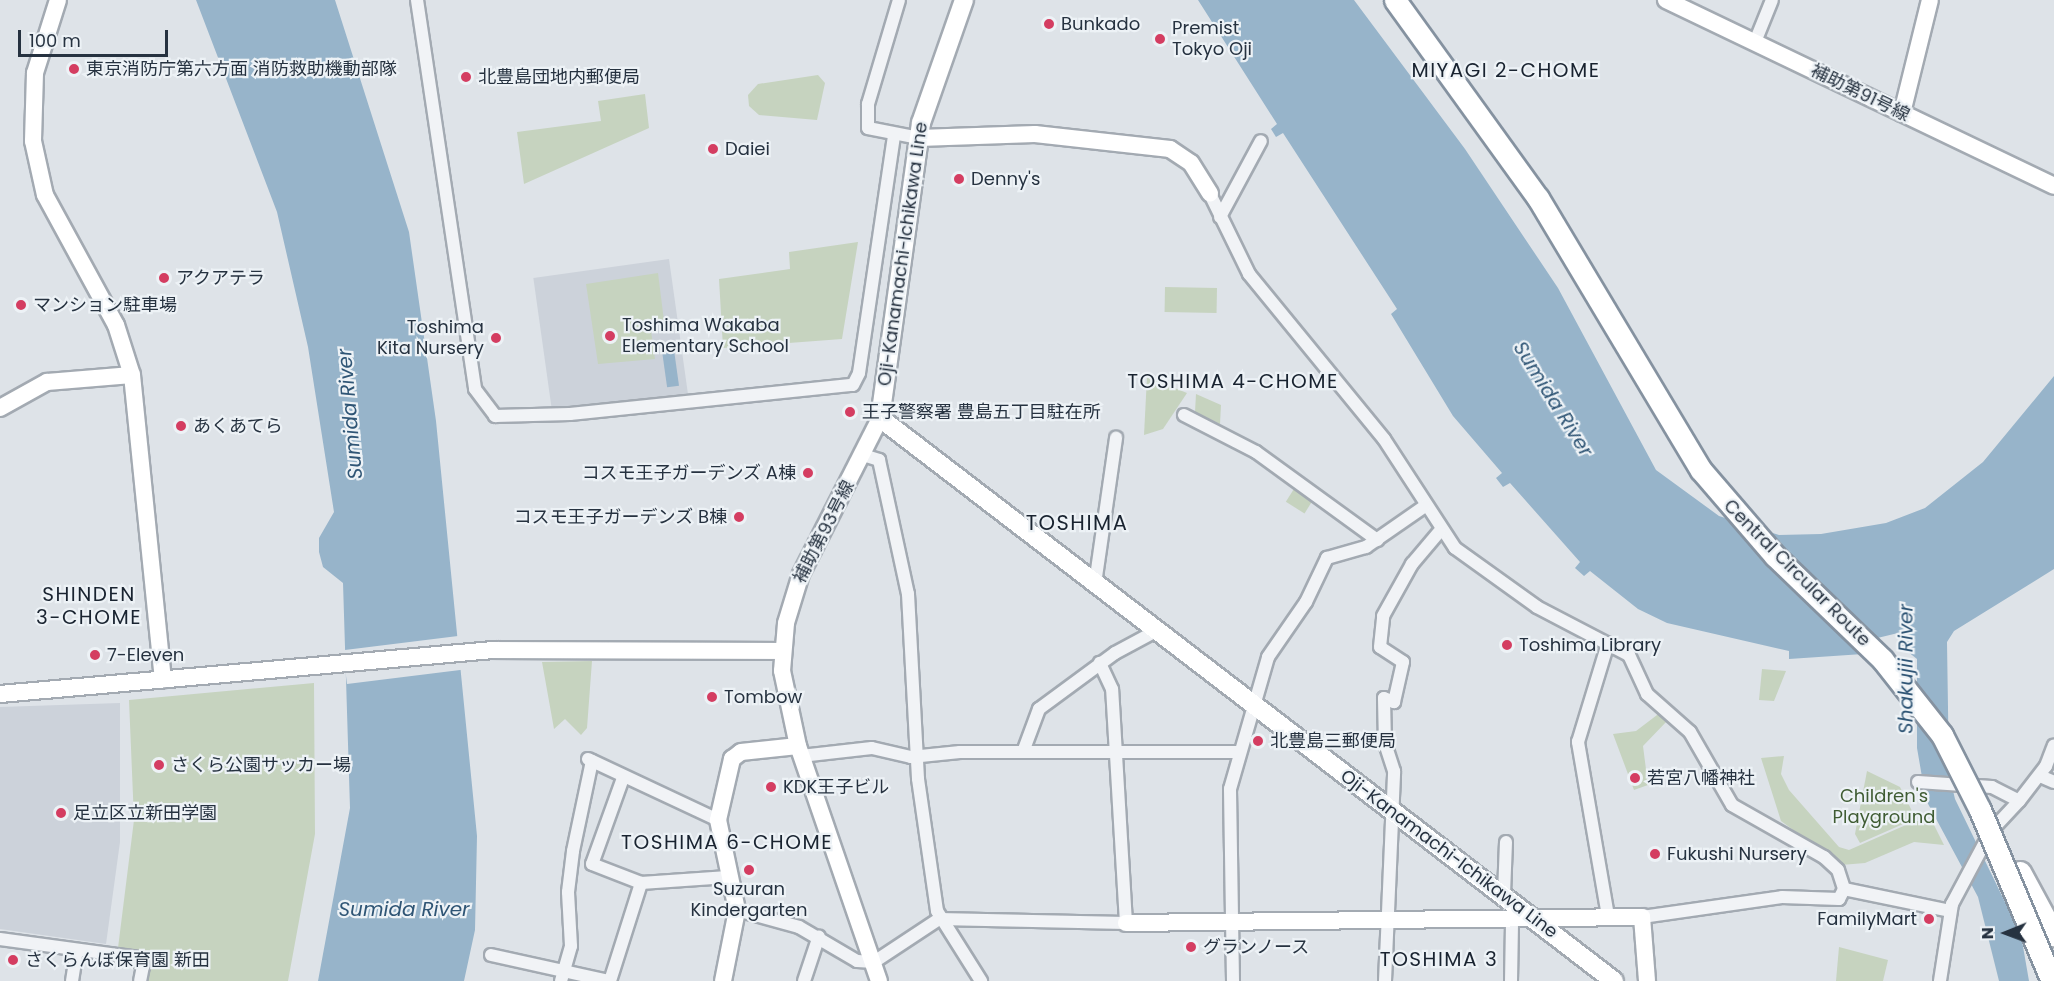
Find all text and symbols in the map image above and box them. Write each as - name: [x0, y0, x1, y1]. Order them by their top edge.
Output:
- place label: Bunkado: [1061, 13, 1140, 35]
- marker: Bunkado: [1042, 17, 1056, 31]
- scale bar: [21, 18, 171, 56]
- place label: Premist Tokyo Oji: [1172, 18, 1252, 60]
- text: 100 m: [29, 28, 81, 53]
- marker: Premist Tokyo Oji: [1153, 32, 1167, 46]
- place label: 東京消防庁第六方面 消防救助機動部隊: [86, 58, 397, 80]
- district label: MIYAGI 2-CHOME: [1411, 58, 1601, 82]
- street label: 補助第91号線: [1807, 60, 1913, 126]
- marker: 東京消防庁第六方面 消防救助機動部隊: [67, 62, 81, 76]
- place label: 北豊島団地内郵便局: [478, 66, 640, 88]
- marker: 北豊島団地内郵便局: [459, 70, 473, 84]
- street label: Oji-Kanamachi-Ichikawa Line: [874, 121, 932, 387]
- place label: Daiei: [725, 138, 770, 160]
- marker: Daiei: [706, 142, 720, 156]
- place label: Denny's: [971, 168, 1040, 190]
- marker: Denny's: [952, 172, 966, 186]
- place label: アクアテラ: [176, 267, 266, 289]
- marker: アクアテラ: [157, 271, 171, 285]
- place label: マンション駐車場: [33, 294, 177, 316]
- marker: マンション駐車場: [14, 298, 28, 312]
- place label: Toshima Wakaba Elementary School: [622, 315, 789, 358]
- place label: Toshima Kita Nursery: [377, 317, 484, 360]
- marker: Toshima Wakaba Elementary School: [603, 329, 617, 343]
- marker: Toshima Kita Nursery: [489, 331, 503, 345]
- water label: Sumida River: [1508, 337, 1598, 461]
- water label: Sumida River: [332, 348, 368, 480]
- district label: TOSHIMA 4-CHOME: [1127, 369, 1339, 393]
- place label: 王子警察署 豊島五丁目駐在所: [862, 401, 1101, 423]
- marker: 王子警察署 豊島五丁目駐在所: [843, 405, 857, 419]
- place label: あくあてら: [193, 415, 283, 437]
- marker: あくあてら: [174, 419, 188, 433]
- place label: コスモ王子ガーデンズ A棟: [581, 462, 796, 484]
- marker: コスモ王子ガーデンズ A棟: [801, 466, 815, 480]
- street label: 補助第93号線: [789, 477, 859, 587]
- street label: Central Circular Route: [1719, 495, 1875, 651]
- place label: コスモ王子ガーデンズ B棟: [513, 506, 727, 528]
- marker: コスモ王子ガーデンズ B棟: [732, 510, 746, 524]
- district label: TOSHIMA: [1026, 510, 1128, 536]
- district label: SHINDEN 3-CHOME: [36, 583, 142, 630]
- water label: Shakujii River: [1894, 604, 1918, 734]
- place label: Toshima Library: [1519, 634, 1661, 656]
- marker: Toshima Library: [1500, 638, 1514, 652]
- place label: 7-Eleven: [107, 644, 184, 666]
- marker: 7-Eleven: [88, 648, 102, 662]
- place label: Tombow: [724, 686, 802, 708]
- marker: Tombow: [705, 690, 719, 704]
- place label: 北豊島三郵便局: [1270, 730, 1396, 752]
- marker: 北豊島三郵便局: [1251, 734, 1265, 748]
- place label: さくら公園サッカー場: [171, 754, 351, 776]
- marker: さくら公園サッカー場: [152, 758, 166, 772]
- street label: Oji-Kanamachi-Ichikawa Line: [1336, 765, 1562, 943]
- place label: 若宮八幡神社: [1647, 767, 1755, 789]
- marker: 若宮八幡神社: [1628, 771, 1642, 785]
- place label: KDK王子ビル: [783, 776, 889, 798]
- marker: KDK王子ビル: [764, 780, 778, 794]
- park label: Children's Playground: [1833, 786, 1935, 828]
- place label: 足立区立新田学園: [73, 802, 217, 824]
- marker: 足立区立新田学園: [54, 806, 68, 820]
- district label: TOSHIMA 6-CHOME: [621, 830, 833, 854]
- place label: Fukushi Nursery: [1667, 843, 1807, 865]
- marker: Fukushi Nursery: [1648, 847, 1662, 861]
- marker: Suzuran Kindergarten: [742, 863, 756, 877]
- place label: Suzuran Kindergarten: [690, 879, 808, 922]
- water label: Sumida River: [338, 897, 470, 921]
- north arrow: [1976, 903, 2036, 963]
- place label: FamilyMart: [1817, 908, 1917, 930]
- marker: FamilyMart: [1922, 912, 1936, 926]
- text: N: [1976, 927, 1999, 940]
- place label: グランノース: [1203, 936, 1311, 958]
- marker: グランノース: [1184, 940, 1198, 954]
- district label: TOSHIMA 3: [1380, 947, 1498, 971]
- place label: さくらんぼ保育園 新田: [25, 949, 210, 971]
- marker: さくらんぼ保育園 新田: [6, 953, 20, 967]

